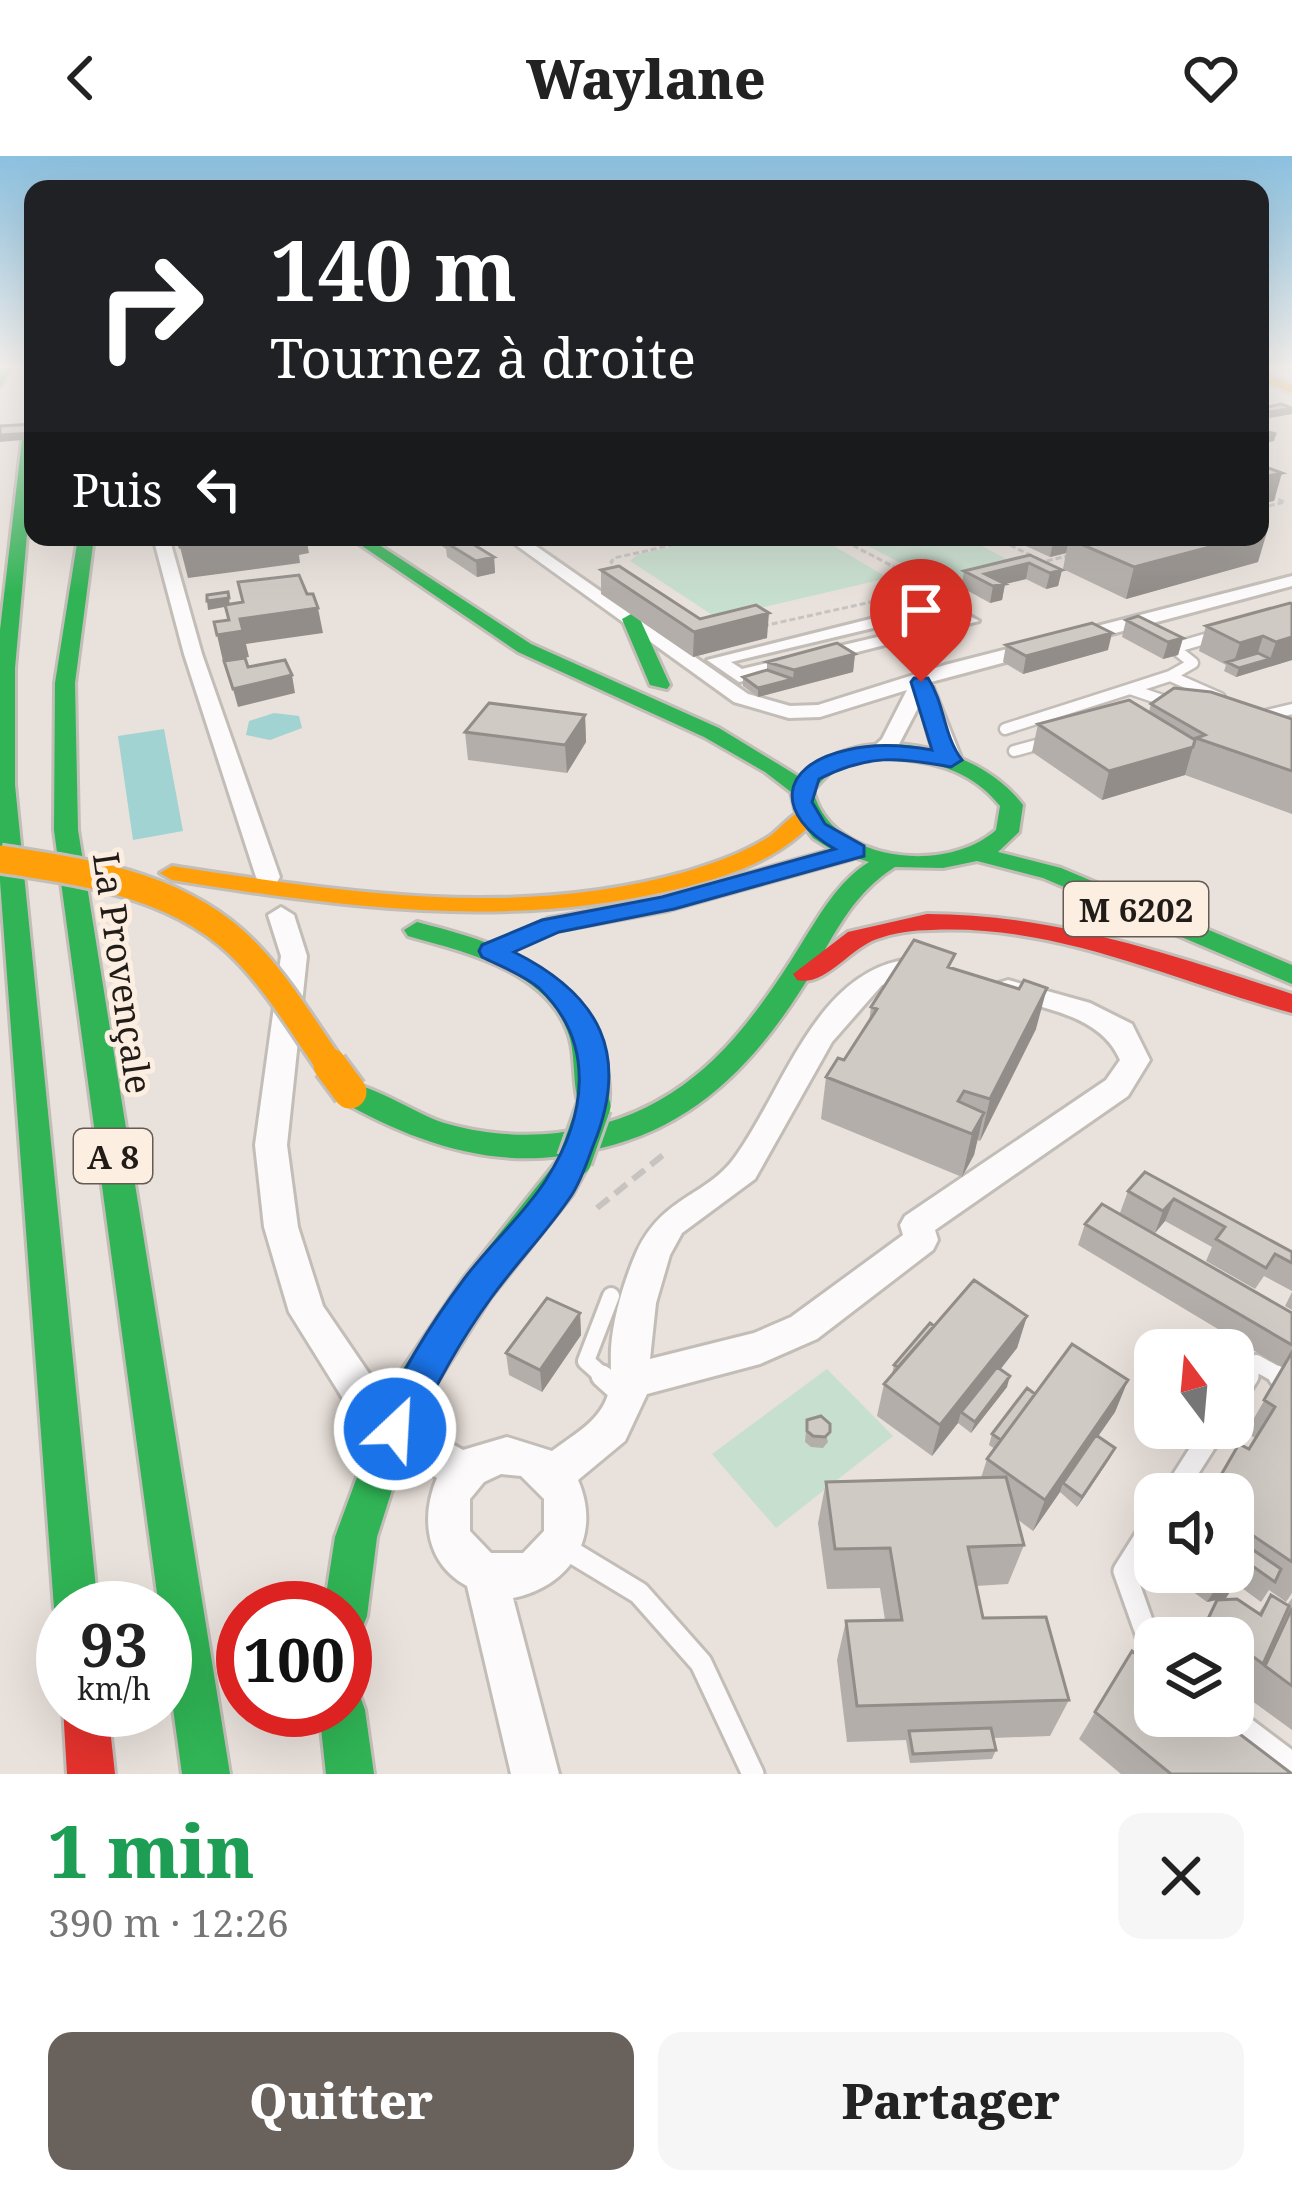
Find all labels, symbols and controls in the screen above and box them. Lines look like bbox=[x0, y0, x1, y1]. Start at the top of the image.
text: Waylane bbox=[526, 41, 766, 115]
icon: back bbox=[48, 45, 114, 111]
icon: heart bbox=[1178, 45, 1244, 111]
text: 140 m bbox=[270, 211, 517, 326]
icon: right bbox=[72, 228, 228, 384]
text: Tournez à droite bbox=[270, 320, 696, 394]
icon: left bbox=[186, 456, 252, 522]
text: Puis bbox=[72, 459, 162, 520]
pin bbox=[870, 559, 972, 682]
icon: arrive bbox=[888, 577, 954, 643]
street label: La Provençale bbox=[82, 849, 164, 1097]
road number: M 6202 bbox=[1064, 882, 1208, 936]
road number: A 8 bbox=[74, 1129, 152, 1183]
north arrow bbox=[1134, 1329, 1254, 1449]
map controls bbox=[1134, 1329, 1254, 1737]
position arrow bbox=[332, 1366, 458, 1492]
button: sound bbox=[1134, 1473, 1254, 1593]
speed limit sign: 100 bbox=[216, 1581, 372, 1737]
text: 93 bbox=[80, 1603, 148, 1685]
button: layers bbox=[1134, 1617, 1254, 1737]
text: km/h bbox=[77, 1668, 151, 1709]
text: 1 min bbox=[48, 1801, 255, 1899]
button: close bbox=[1118, 1813, 1244, 1939]
text: 390 m · 12:26 bbox=[48, 1895, 289, 1948]
button: Quitter bbox=[48, 2032, 634, 2170]
button: Partager bbox=[658, 2032, 1244, 2170]

